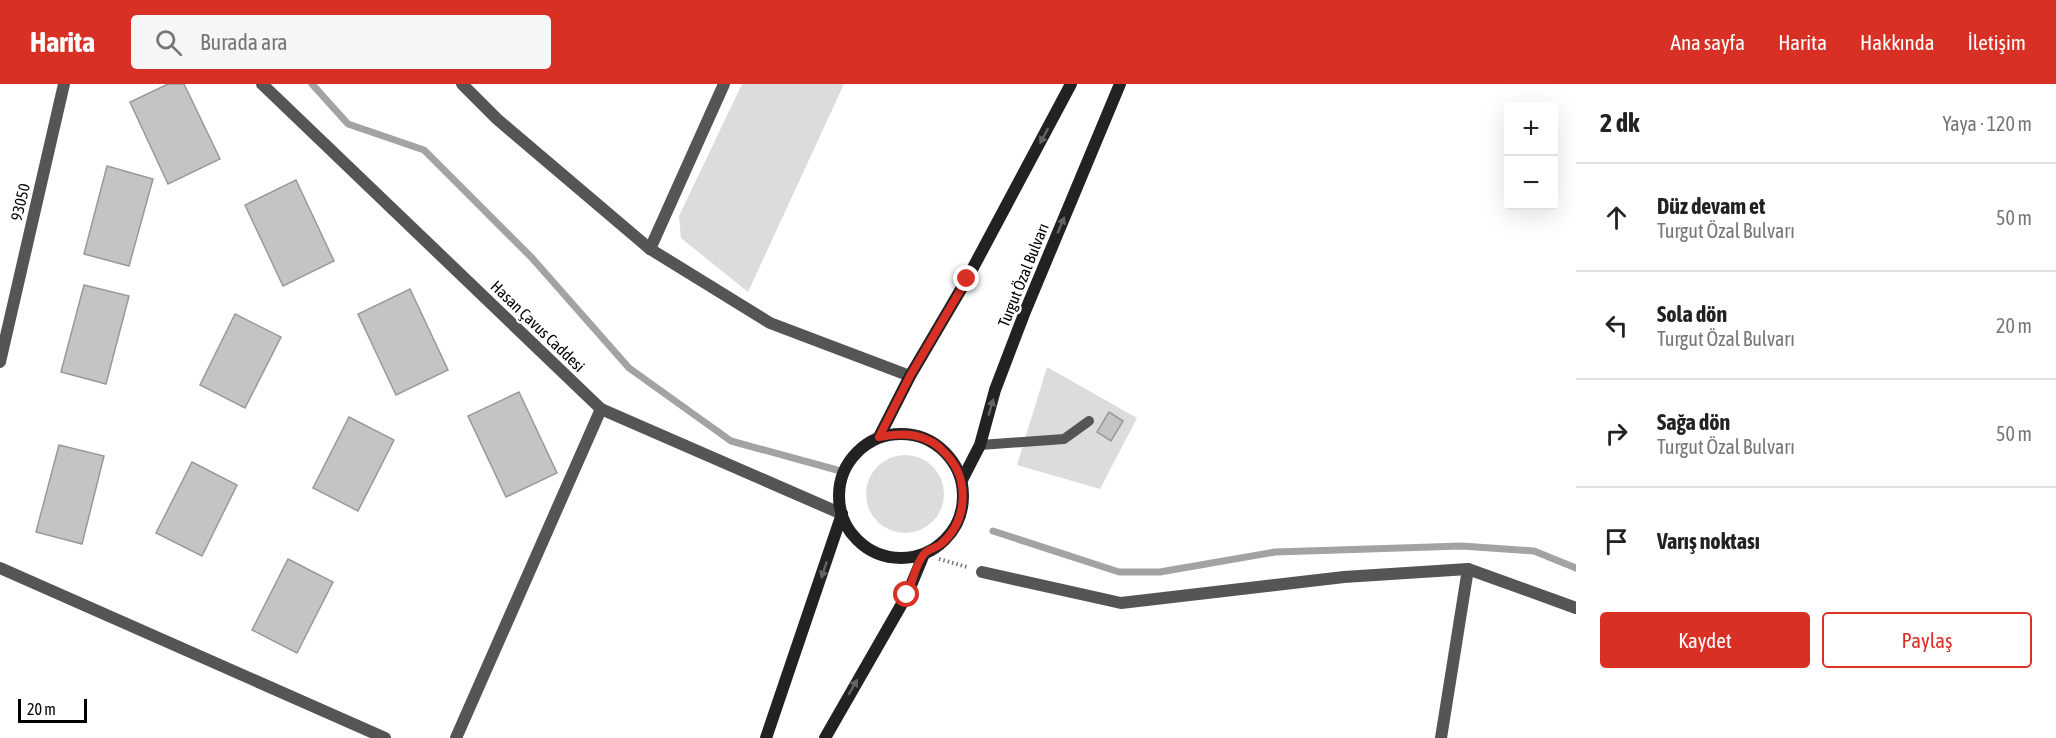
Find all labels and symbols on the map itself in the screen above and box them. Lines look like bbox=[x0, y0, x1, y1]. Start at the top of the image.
one-way arrow bbox=[1039, 127, 1049, 144]
street label: 93050 bbox=[7, 182, 33, 222]
one-way arrow bbox=[1057, 216, 1066, 234]
street label: Turgut Özal Bulvarı bbox=[994, 221, 1053, 330]
route end bbox=[953, 265, 979, 291]
street label: Hasan Çavus Caddesi bbox=[487, 277, 588, 376]
one-way arrow bbox=[987, 397, 996, 415]
one-way arrow bbox=[819, 561, 828, 579]
route start bbox=[893, 581, 919, 607]
one-way arrow bbox=[848, 678, 858, 695]
scale bar bbox=[18, 696, 87, 724]

